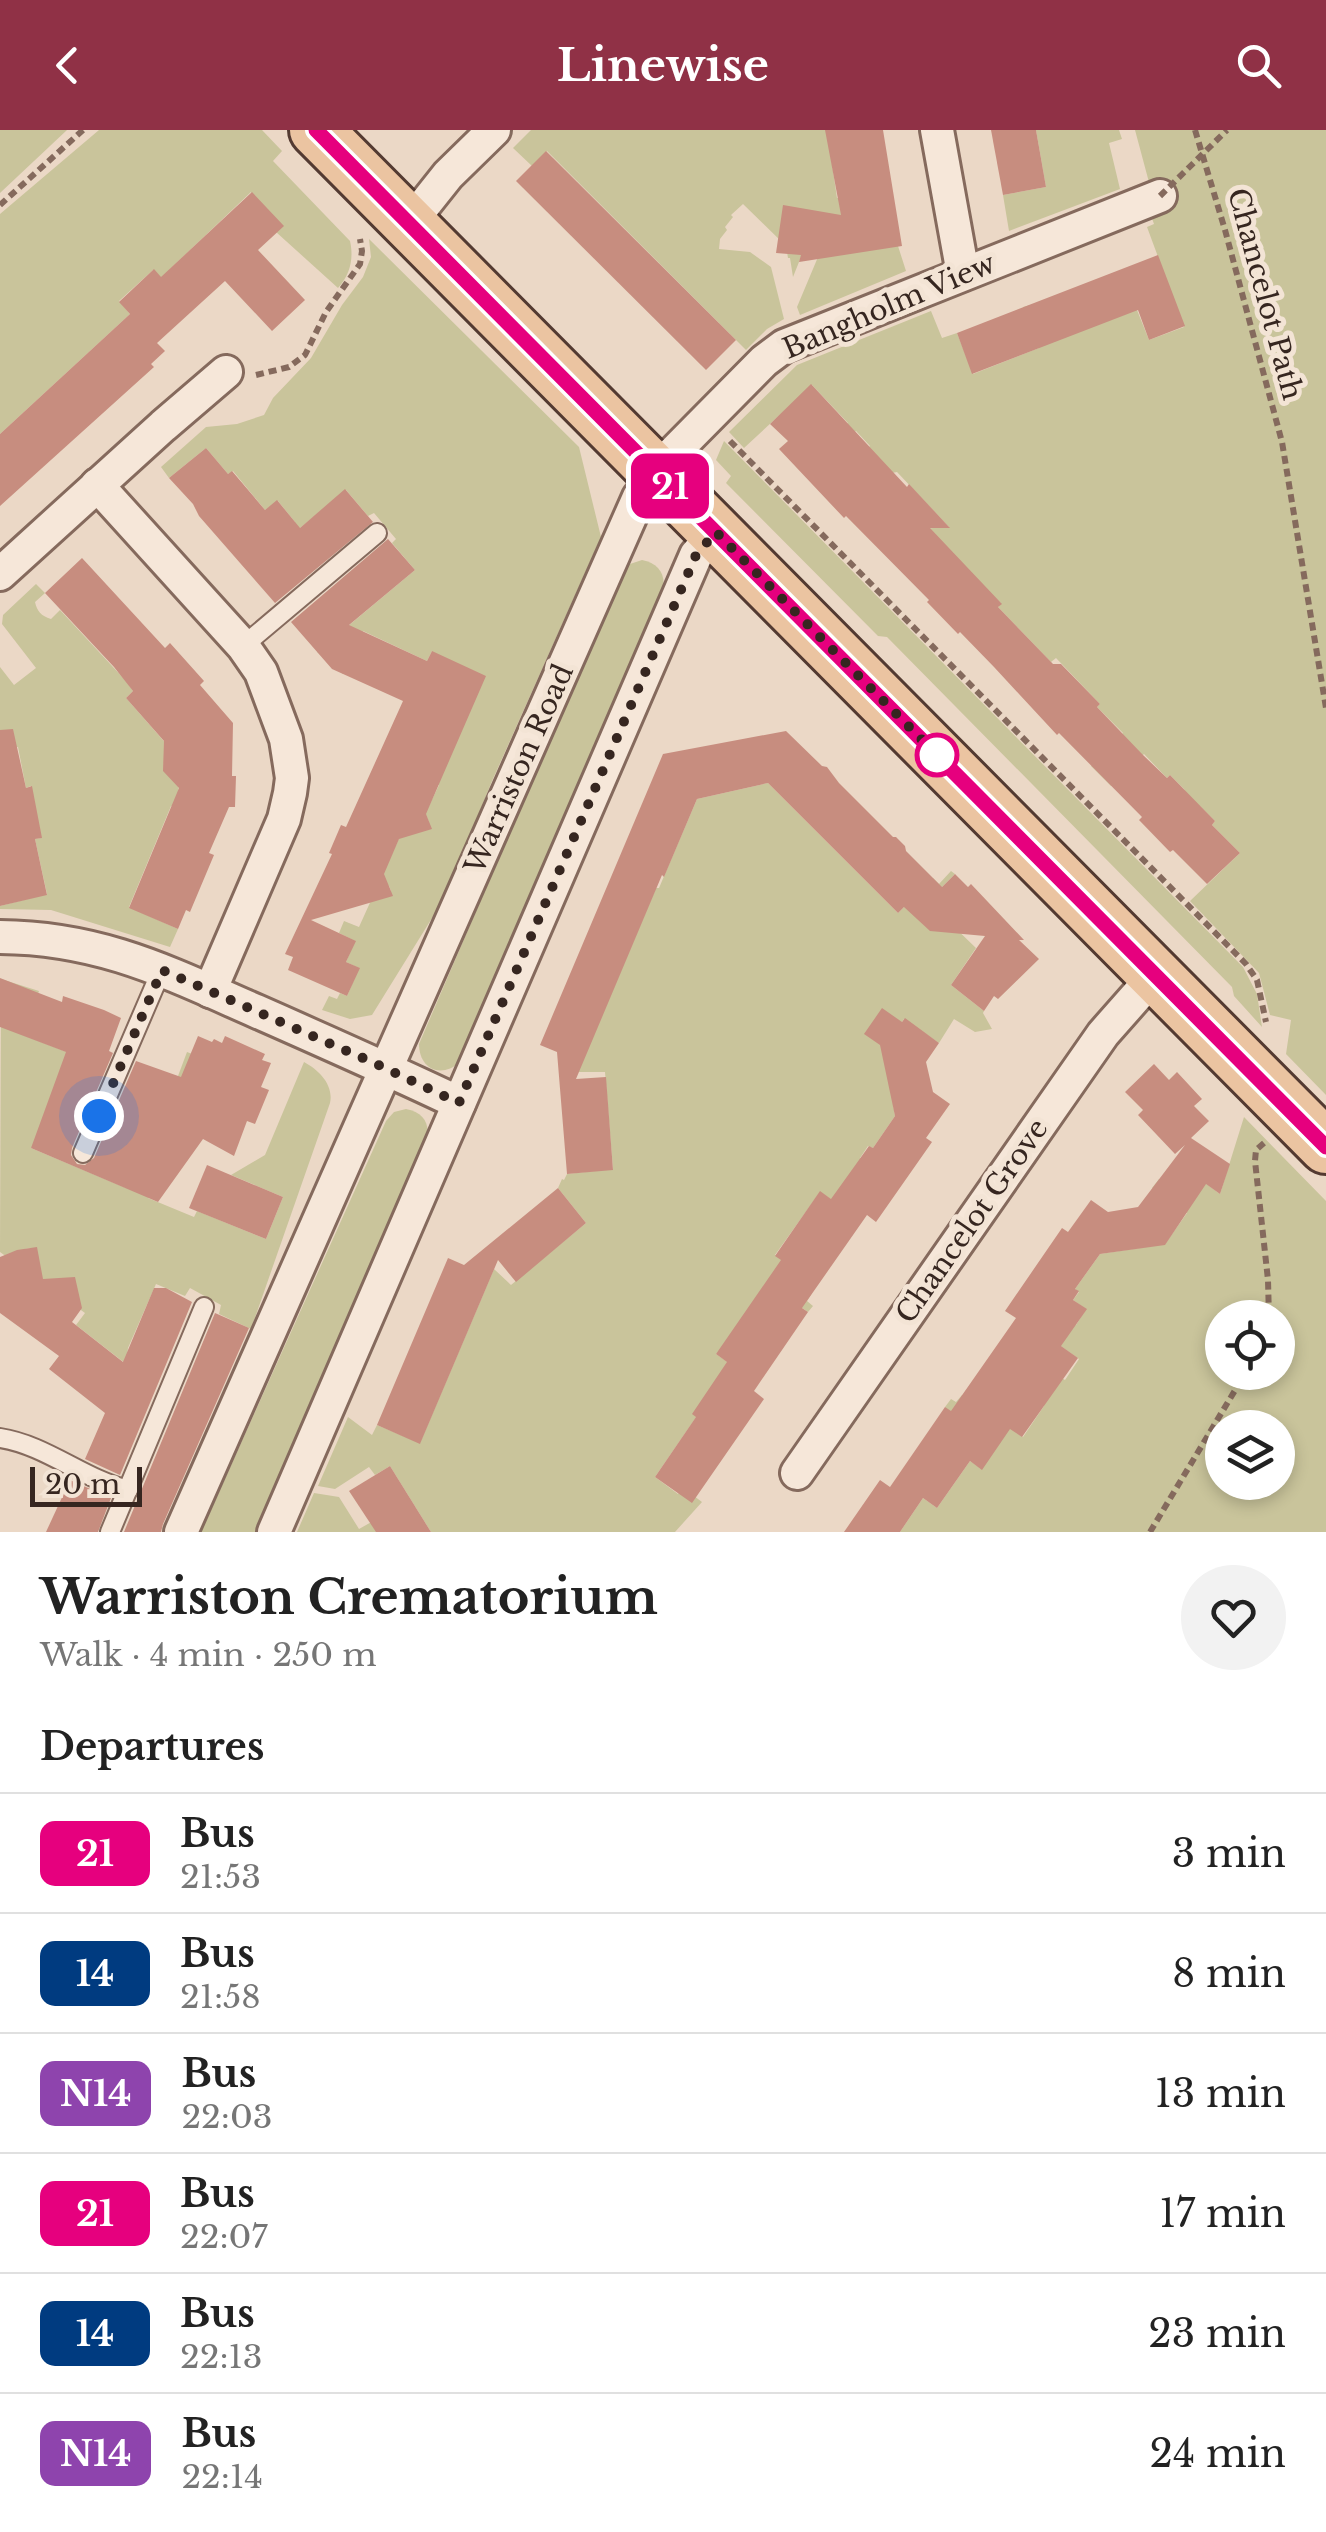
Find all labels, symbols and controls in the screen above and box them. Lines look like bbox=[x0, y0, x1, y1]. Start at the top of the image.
text: Linewise bbox=[557, 37, 769, 93]
icon: back bbox=[40, 38, 95, 93]
icon: search bbox=[1231, 38, 1286, 93]
street label: Chancelot Path bbox=[1220, 184, 1310, 404]
street label: Bangholm View bbox=[777, 245, 1001, 367]
line badge: 21 bbox=[625, 454, 715, 518]
text: 21 bbox=[651, 465, 689, 508]
street label: Warriston Road bbox=[457, 659, 581, 880]
unlabelled marker bbox=[916, 734, 958, 776]
your location bbox=[74, 1091, 124, 1141]
street label: Chancelot Grove bbox=[888, 1112, 1056, 1330]
map controls bbox=[1205, 1300, 1295, 1500]
button: locate bbox=[1205, 1300, 1295, 1390]
button: layers bbox=[1205, 1410, 1295, 1500]
scale bar bbox=[30, 1462, 142, 1506]
text: 20 m bbox=[45, 1467, 120, 1502]
button: heart bbox=[1181, 1565, 1286, 1670]
text: Warriston Crematorium bbox=[40, 1567, 658, 1627]
text: Walk · 4 min · 250 m bbox=[40, 1635, 377, 1675]
text: Departures bbox=[40, 1723, 264, 1770]
text: Bus bbox=[180, 1810, 255, 1857]
text: 3 min bbox=[1172, 1830, 1286, 1877]
text: 21 bbox=[76, 1832, 114, 1875]
text: 21:53 bbox=[180, 1857, 261, 1897]
text: Bus bbox=[180, 1930, 255, 1977]
text: 8 min bbox=[1172, 1950, 1286, 1997]
text: 14 bbox=[76, 1952, 114, 1995]
text: 21:58 bbox=[180, 1977, 261, 2017]
text: Bus bbox=[181, 2050, 256, 2097]
text: 13 min bbox=[1155, 2070, 1286, 2117]
text: N14 bbox=[60, 2072, 131, 2115]
text: 22:03 bbox=[181, 2097, 273, 2137]
text: Bus bbox=[180, 2170, 255, 2217]
text: 17 min bbox=[1159, 2190, 1286, 2237]
text: 21 bbox=[76, 2192, 114, 2235]
text: 22:07 bbox=[180, 2217, 267, 2257]
text: Bus bbox=[180, 2290, 255, 2337]
text: 23 min bbox=[1148, 2310, 1286, 2357]
text: 14 bbox=[76, 2312, 114, 2355]
text: 22:13 bbox=[180, 2337, 263, 2377]
text: Bus bbox=[181, 2410, 256, 2457]
text: 24 min bbox=[1150, 2430, 1286, 2477]
text: N14 bbox=[60, 2432, 131, 2475]
text: 22:14 bbox=[181, 2457, 263, 2497]

